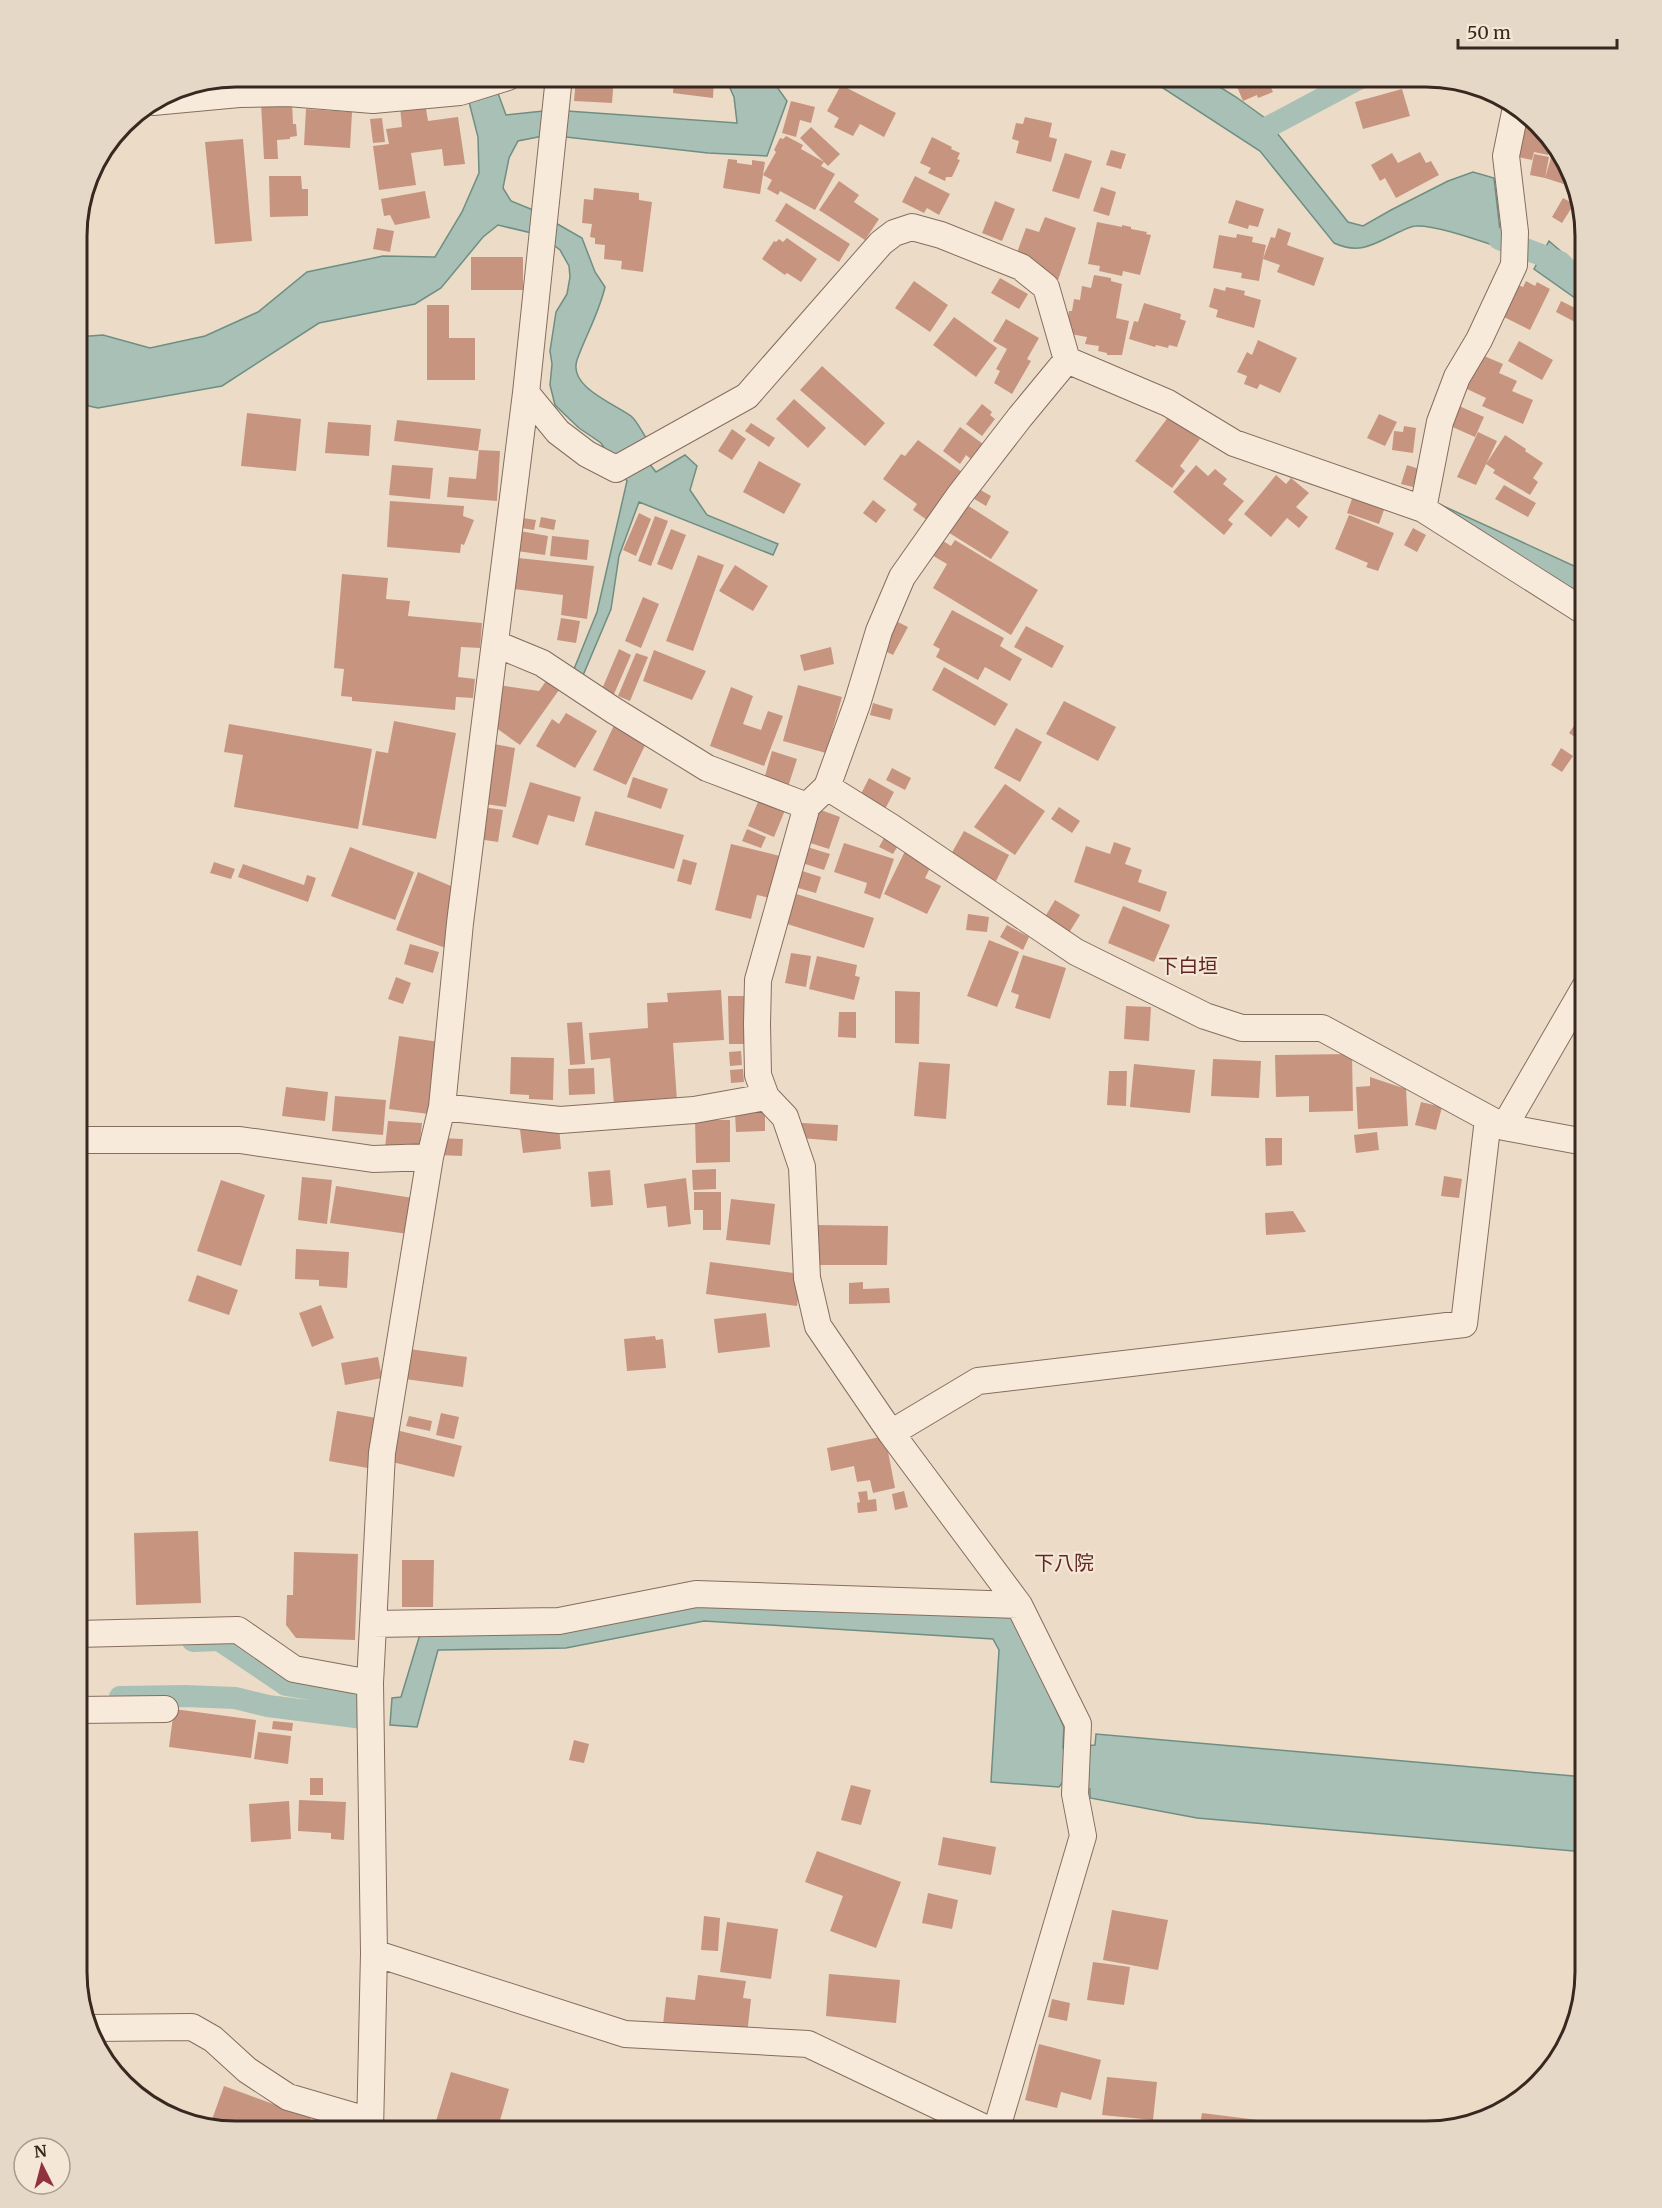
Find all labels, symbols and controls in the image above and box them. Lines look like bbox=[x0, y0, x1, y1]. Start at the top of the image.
scale bar bbox=[1458, 12, 1617, 50]
text: 50 m bbox=[1467, 21, 1511, 44]
district label: 下白垣 bbox=[1158, 953, 1218, 978]
district label: 下八院 bbox=[1034, 1550, 1094, 1575]
north arrow bbox=[12, 2136, 72, 2196]
text: N bbox=[33, 2140, 48, 2162]

